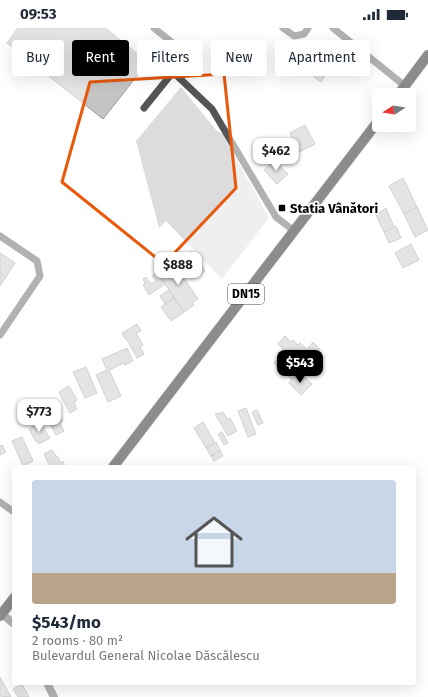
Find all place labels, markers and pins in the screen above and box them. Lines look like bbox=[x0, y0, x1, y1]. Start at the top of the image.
pin: $462 bbox=[252, 138, 300, 172]
place label: Statia Vânători bbox=[290, 201, 379, 216]
marker: Statia Vânători bbox=[277, 203, 287, 213]
pin: $888 bbox=[154, 252, 202, 286]
pin: $543 bbox=[276, 350, 324, 384]
pin: $773 bbox=[15, 399, 63, 433]

